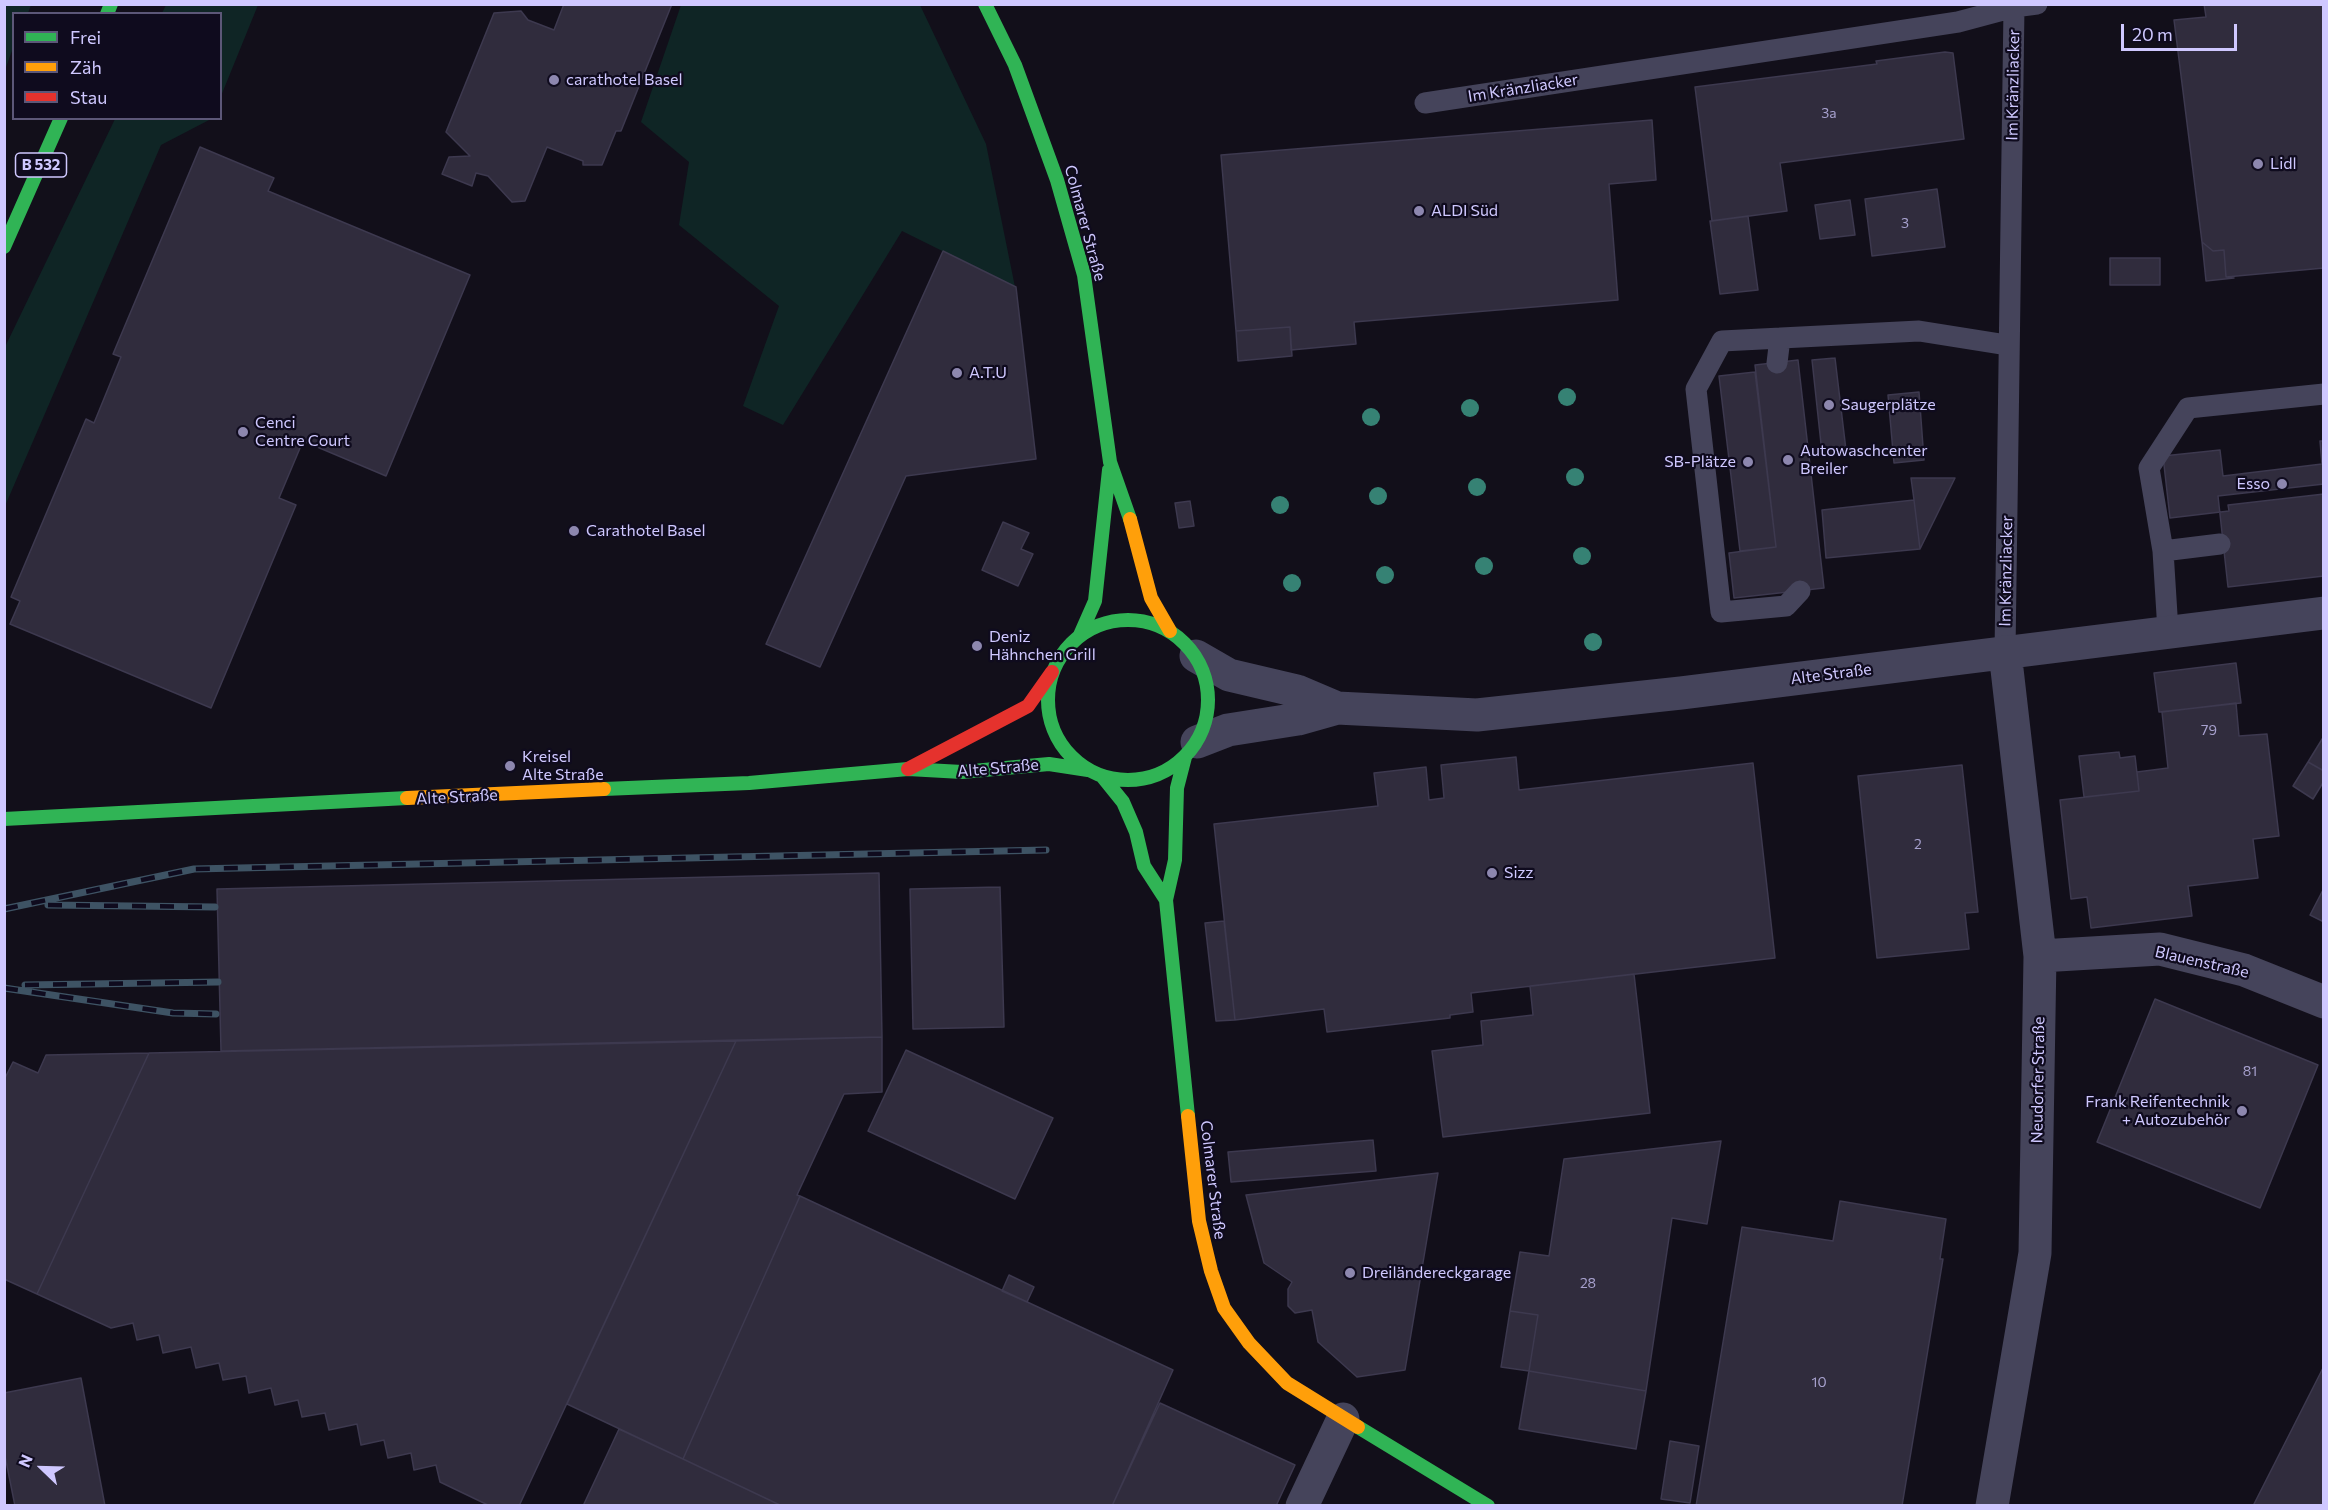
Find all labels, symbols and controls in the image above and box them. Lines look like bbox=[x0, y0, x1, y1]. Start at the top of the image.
legend bbox=[12, 12, 222, 120]
scale bar bbox=[2124, 12, 2240, 50]
text: 20 m bbox=[2132, 23, 2173, 45]
text: Frei bbox=[70, 26, 101, 48]
street label: Im Kränzliacker bbox=[2002, 29, 2024, 141]
text: Zäh bbox=[70, 56, 102, 78]
place label: carathotel Basel bbox=[566, 70, 683, 90]
street label: Im Kränzliacker bbox=[1466, 70, 1580, 106]
marker: carathotel Basel bbox=[547, 73, 561, 87]
text: Stau bbox=[70, 86, 107, 108]
house number: 3a bbox=[1821, 105, 1837, 121]
road number: B 532 bbox=[15, 153, 66, 177]
place label: Lidl bbox=[2270, 154, 2297, 174]
marker: Lidl bbox=[2251, 157, 2265, 171]
street label: Colmarer Straße bbox=[1060, 163, 1110, 283]
place label: ALDI Süd bbox=[1431, 201, 1498, 221]
marker: ALDI Süd bbox=[1412, 204, 1426, 218]
house number: 3 bbox=[1901, 215, 1909, 231]
place label: A.T.U bbox=[969, 363, 1007, 383]
marker: A.T.U bbox=[950, 366, 964, 380]
place label: Saugerplätze bbox=[1841, 395, 1936, 415]
marker: Saugerplätze bbox=[1822, 398, 1836, 412]
place label: Cenci Centre Court bbox=[255, 413, 350, 451]
marker: Cenci Centre Court bbox=[236, 425, 250, 439]
place label: Autowaschcenter Breiler bbox=[1800, 441, 1928, 479]
place label: SB-Plätze bbox=[1664, 452, 1736, 472]
marker: Autowaschcenter Breiler bbox=[1781, 453, 1795, 467]
marker: SB-Plätze bbox=[1741, 455, 1755, 469]
place label: Esso bbox=[2236, 474, 2270, 494]
marker: Esso bbox=[2275, 477, 2289, 491]
street label: Im Kränzliacker bbox=[1995, 515, 2017, 627]
place label: Carathotel Basel bbox=[586, 521, 706, 541]
marker: Carathotel Basel bbox=[567, 524, 581, 538]
place label: Deniz Hähnchen Grill bbox=[989, 627, 1096, 665]
marker: Deniz Hähnchen Grill bbox=[970, 639, 984, 653]
street label: Alte Straße bbox=[1789, 660, 1873, 688]
house number: 79 bbox=[2201, 722, 2217, 738]
place label: Kreisel Alte Straße bbox=[522, 747, 604, 785]
street label: Alte Straße bbox=[957, 755, 1039, 781]
marker: Kreisel Alte Straße bbox=[503, 759, 517, 773]
street label: Alte Straße bbox=[416, 785, 498, 809]
house number: 2 bbox=[1914, 836, 1922, 852]
place label: Sizz bbox=[1504, 863, 1533, 883]
marker: Sizz bbox=[1485, 866, 1499, 880]
street label: Blauenstraße bbox=[2153, 942, 2251, 982]
street label: Neudorfer Straße bbox=[2027, 1016, 2049, 1144]
house number: 81 bbox=[2243, 1063, 2257, 1079]
place label: Frank Reifentechnik + Autozubehör bbox=[2085, 1092, 2230, 1130]
marker: Frank Reifentechnik + Autozubehör bbox=[2235, 1104, 2249, 1118]
street label: Colmarer Straße bbox=[1196, 1120, 1230, 1240]
place label: Dreiländereckgarage bbox=[1362, 1263, 1511, 1283]
marker: Dreiländereckgarage bbox=[1343, 1266, 1357, 1280]
house number: 28 bbox=[1580, 1275, 1596, 1291]
house number: 10 bbox=[1811, 1374, 1827, 1390]
north arrow bbox=[12, 1438, 72, 1498]
text: N bbox=[14, 1452, 36, 1470]

